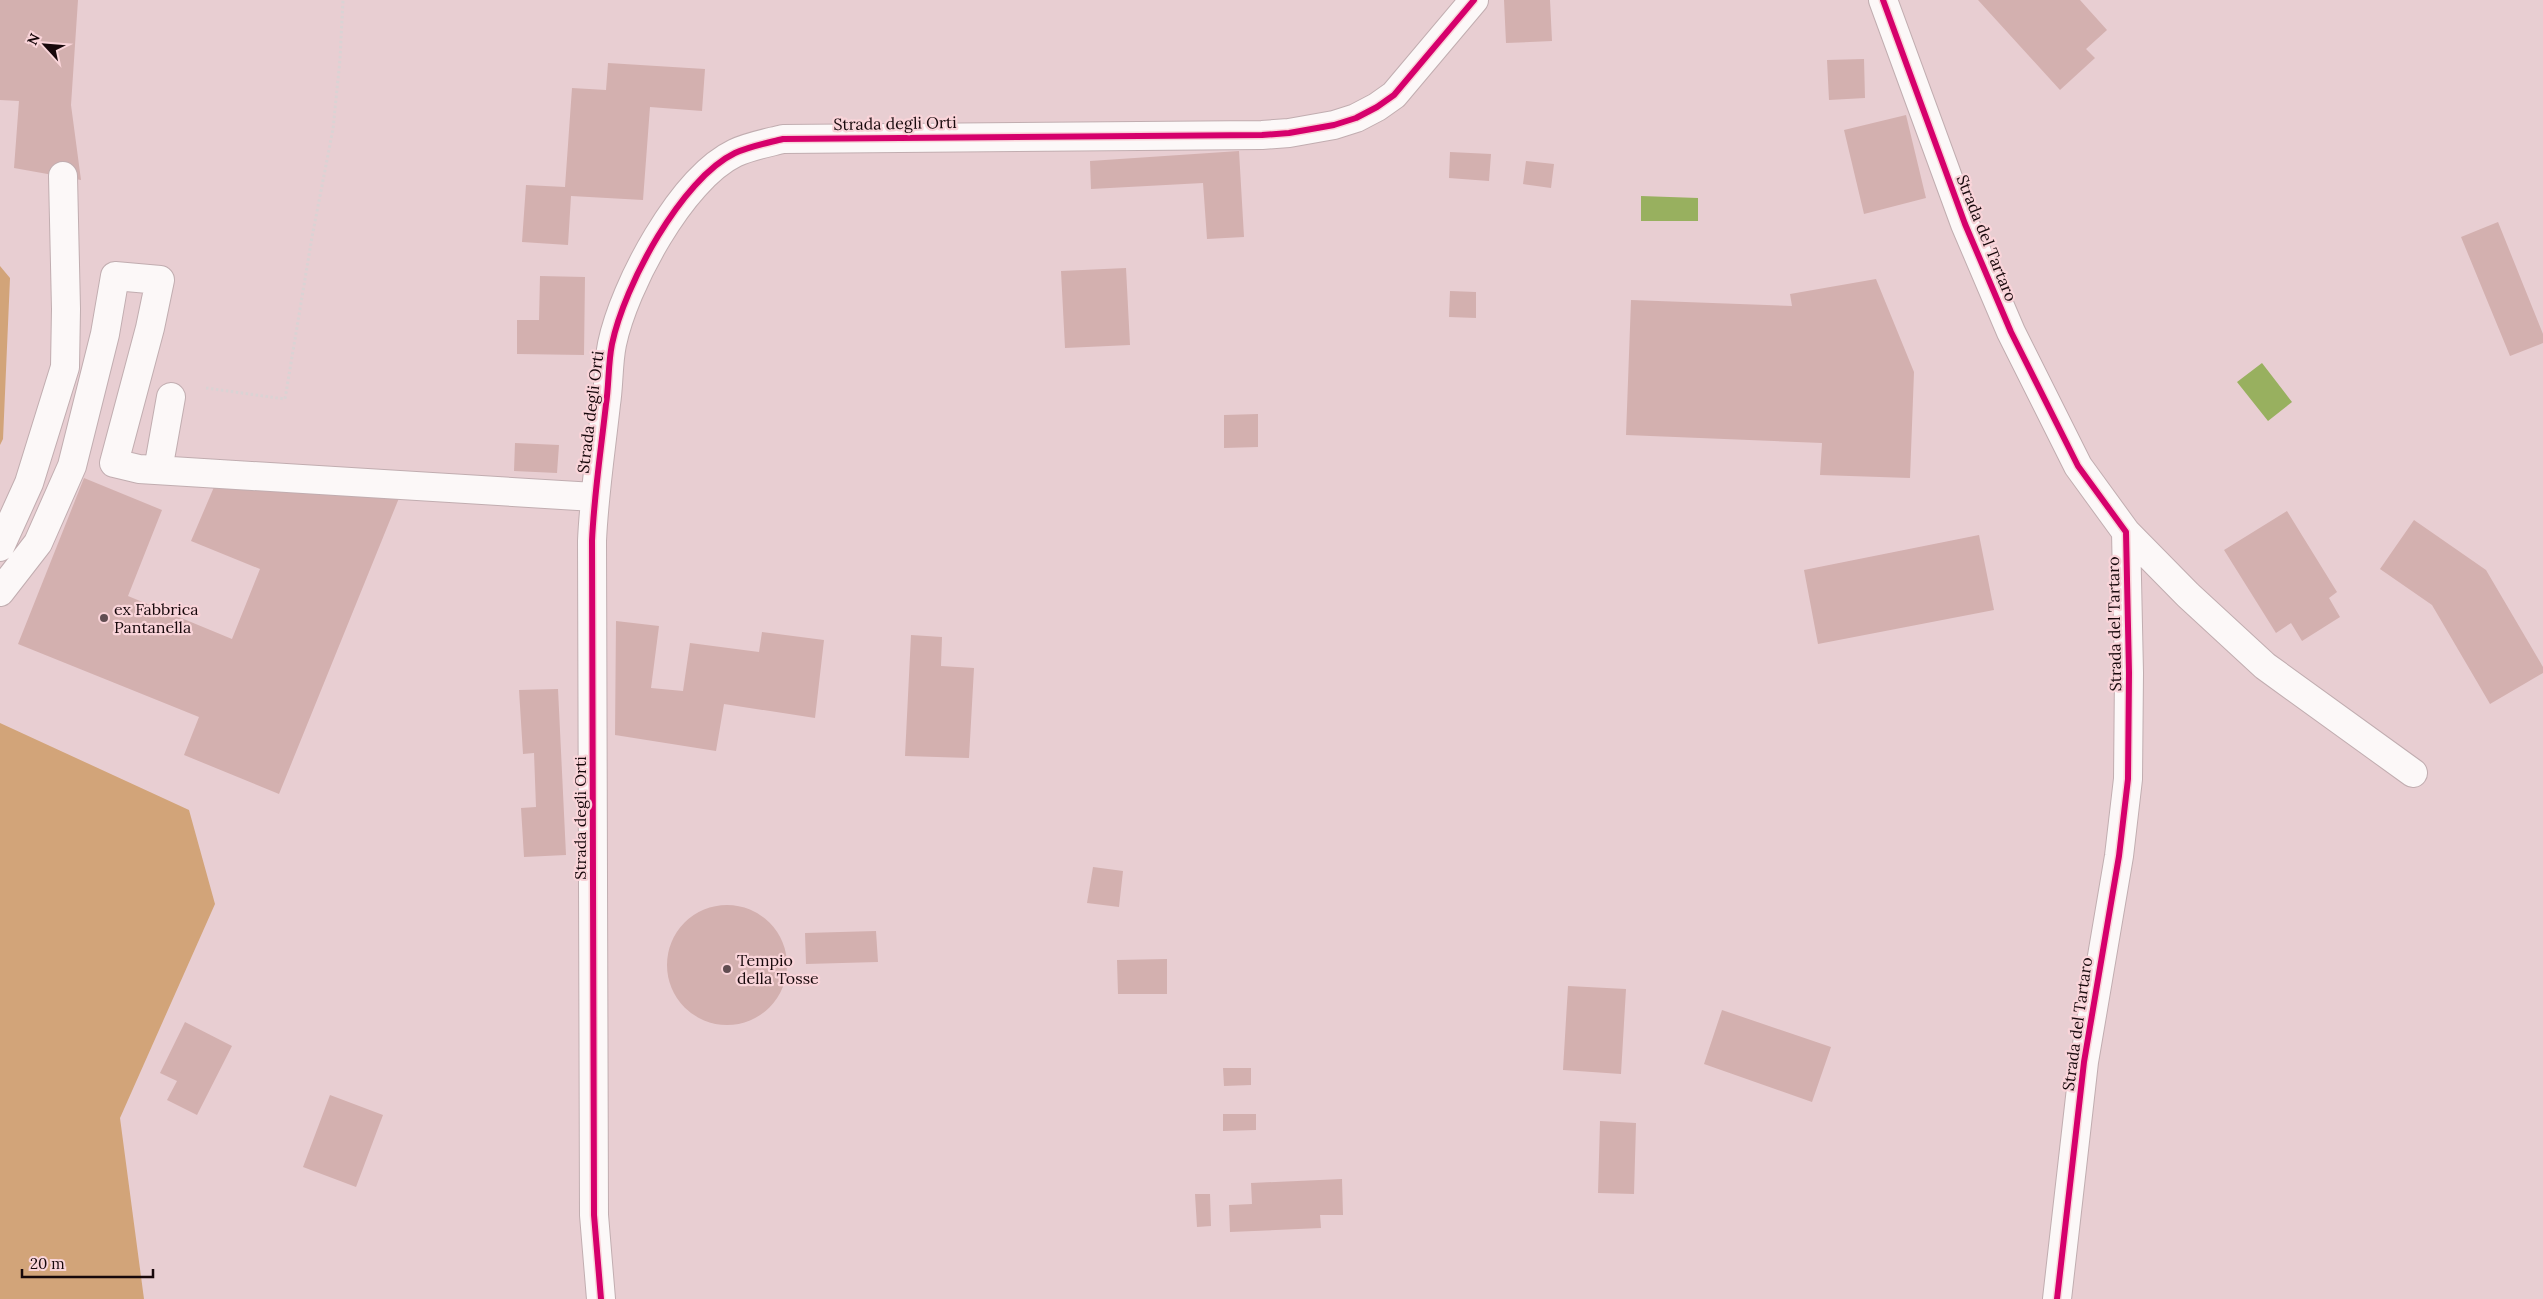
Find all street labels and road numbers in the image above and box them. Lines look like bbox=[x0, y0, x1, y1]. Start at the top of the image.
street label: Strada degli Orti bbox=[833, 112, 957, 134]
street label: Strada del Tartaro bbox=[1952, 172, 2022, 304]
street label: Strada degli Orti bbox=[573, 350, 607, 474]
street label: Strada del Tartaro bbox=[2103, 556, 2125, 692]
street label: Strada degli Orti bbox=[570, 756, 590, 880]
street label: Strada del Tartaro bbox=[2058, 956, 2096, 1092]

